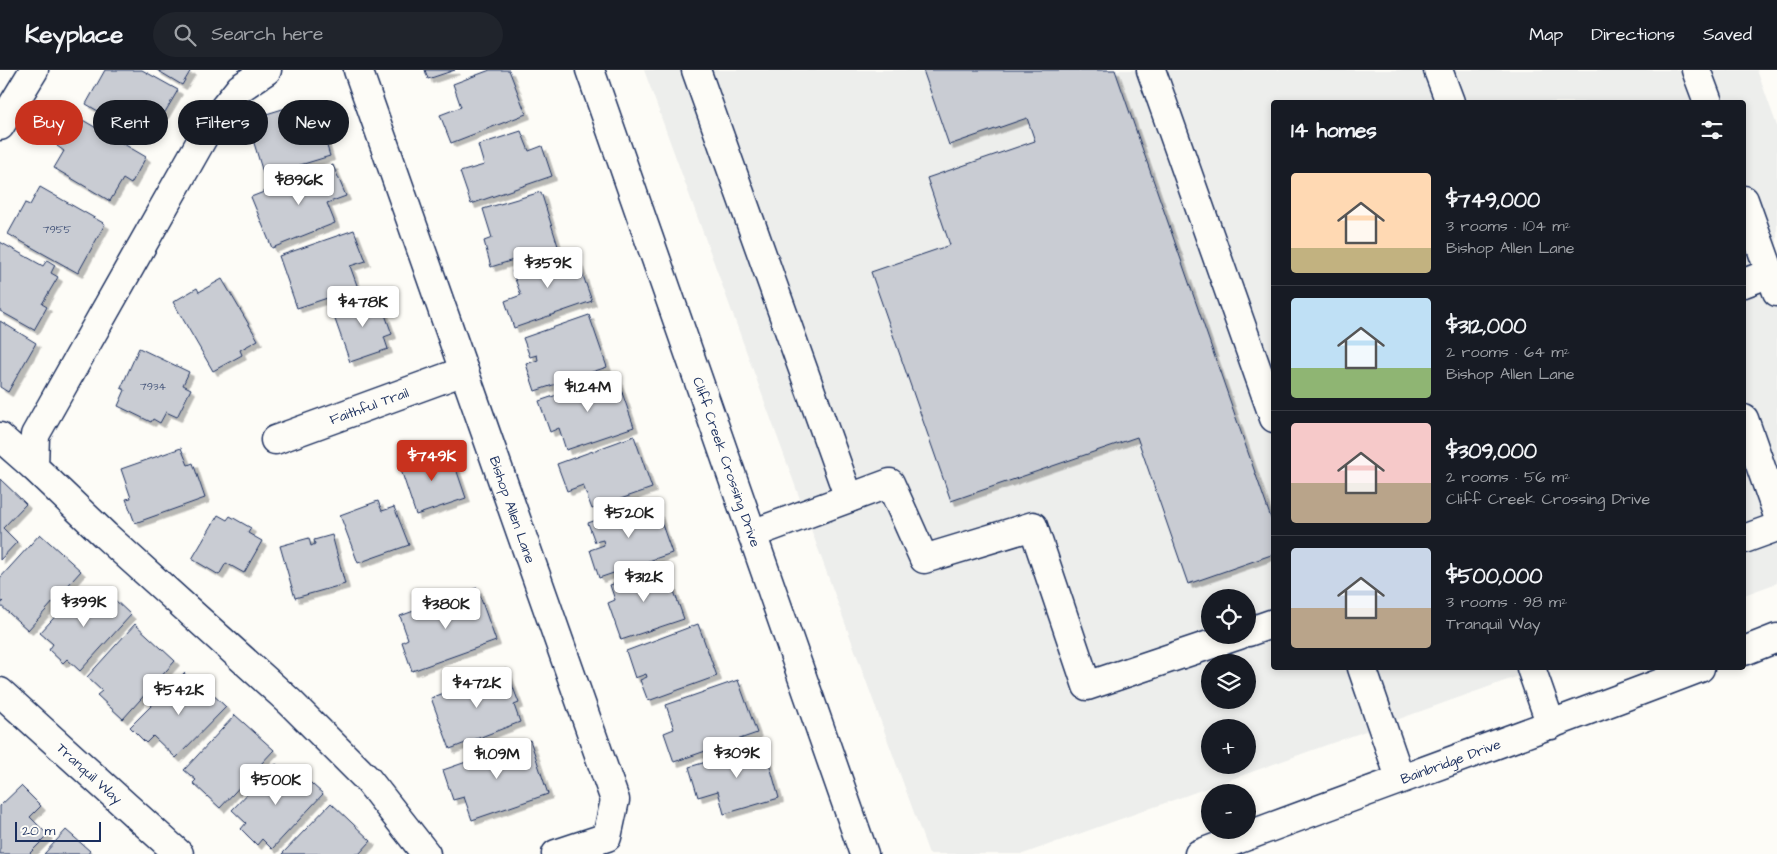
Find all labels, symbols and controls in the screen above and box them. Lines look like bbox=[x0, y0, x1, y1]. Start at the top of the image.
search box bbox=[153, 12, 503, 57]
text: Keyplace bbox=[25, 18, 123, 52]
icon: search bbox=[171, 21, 199, 49]
text: Search here bbox=[211, 21, 323, 48]
text: Map bbox=[1529, 22, 1563, 47]
text: Directions bbox=[1591, 22, 1675, 47]
text: Saved bbox=[1703, 22, 1752, 47]
chip: Buy bbox=[15, 100, 83, 145]
chip: Rent bbox=[93, 100, 168, 145]
chip: Filters bbox=[178, 100, 268, 145]
chip: New bbox=[278, 100, 349, 145]
text: 14 homes bbox=[1291, 116, 1377, 145]
icon: filters bbox=[1698, 116, 1726, 144]
pin: $896K bbox=[264, 164, 334, 206]
text: $896K bbox=[275, 169, 323, 191]
text: $749,000 bbox=[1446, 186, 1540, 215]
icon: home bbox=[1331, 193, 1391, 253]
text: 3 rooms · 104 m² bbox=[1446, 215, 1571, 237]
house number: 7955 bbox=[43, 222, 72, 237]
text: Bishop Allen Lane bbox=[1446, 237, 1574, 259]
pin: $359K bbox=[513, 246, 583, 289]
text: $359K bbox=[524, 252, 572, 274]
pin: $478K bbox=[328, 286, 398, 328]
text: $478K bbox=[338, 291, 388, 313]
text: $312,000 bbox=[1446, 312, 1527, 341]
icon: home bbox=[1331, 318, 1391, 378]
text: 2 rooms · 64 m² bbox=[1446, 341, 1570, 363]
text: Bishop Allen Lane bbox=[1446, 363, 1574, 385]
pin: $1.24M bbox=[547, 370, 629, 413]
street label: Cliff Creek Crossing Drive bbox=[687, 374, 765, 550]
text: $1.24M bbox=[565, 376, 611, 398]
house number: 7934 bbox=[140, 379, 167, 394]
street label: Faithful Trail bbox=[327, 383, 412, 430]
text: $309,000 bbox=[1446, 437, 1537, 466]
pin: $749K bbox=[397, 440, 467, 482]
icon: home bbox=[1331, 443, 1391, 503]
text: $749K bbox=[408, 445, 456, 467]
street label: Bishop Allen Lane bbox=[484, 454, 540, 567]
text: 2 rooms · 56 m² bbox=[1446, 466, 1570, 488]
text: Cliff Creek Crossing Drive bbox=[1446, 488, 1650, 510]
pin: $520K bbox=[594, 496, 664, 539]
text: $520K bbox=[604, 502, 654, 524]
pin: $312K bbox=[609, 560, 679, 603]
text: $500,000 bbox=[1446, 562, 1543, 591]
text: $312K bbox=[625, 566, 663, 588]
icon: home bbox=[1331, 568, 1391, 628]
pin: $399K bbox=[49, 586, 119, 628]
pin: $380K bbox=[411, 588, 481, 630]
map controls bbox=[1201, 589, 1256, 839]
button: locate bbox=[1201, 589, 1256, 644]
text: $399K bbox=[62, 591, 106, 613]
text: 3 rooms · 98 m² bbox=[1446, 591, 1567, 613]
text: $380K bbox=[422, 593, 470, 615]
text: Tranquil Way bbox=[1446, 613, 1541, 635]
button: layers bbox=[1201, 654, 1256, 709]
pin: $472K bbox=[442, 666, 512, 709]
text: $472K bbox=[453, 672, 501, 694]
pin: $542K bbox=[144, 674, 214, 716]
text: $542K bbox=[154, 679, 204, 701]
button: + bbox=[1201, 719, 1256, 774]
street label: Bainbridge Drive bbox=[1398, 734, 1504, 790]
pin: $309K bbox=[702, 736, 772, 779]
pin: $1.09M bbox=[456, 738, 538, 780]
street label: Tranquil Way bbox=[52, 739, 127, 809]
text: $309K bbox=[714, 742, 760, 764]
text: $1.09M bbox=[474, 743, 520, 765]
pin: $500K bbox=[241, 764, 311, 806]
text: $500K bbox=[251, 769, 301, 791]
button: − bbox=[1201, 784, 1256, 839]
scale bar bbox=[15, 819, 101, 842]
text: 20 m bbox=[22, 821, 55, 841]

